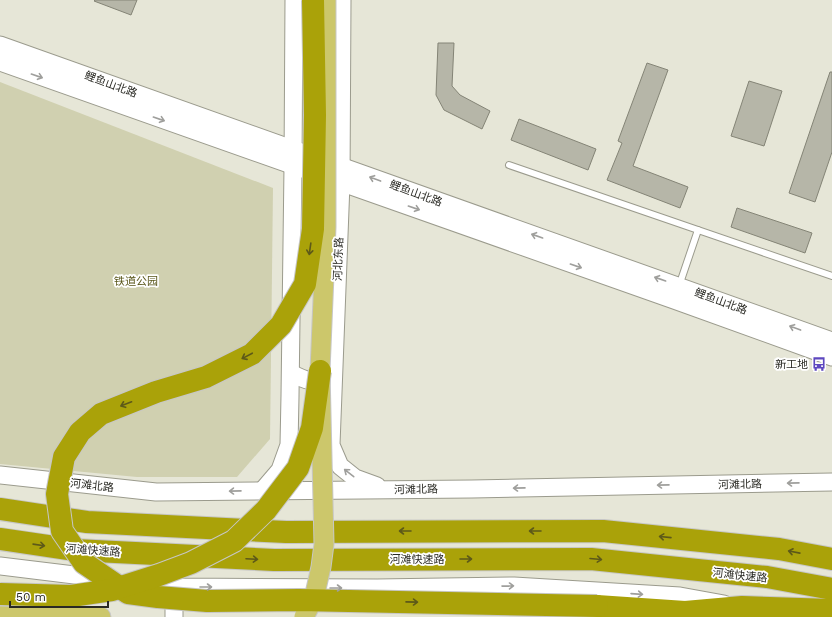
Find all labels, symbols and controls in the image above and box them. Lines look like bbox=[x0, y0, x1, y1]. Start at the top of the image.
street label: 鲤鱼山北路 bbox=[83, 69, 139, 100]
one-way arrow bbox=[30, 72, 42, 80]
one-way arrow bbox=[153, 116, 166, 123]
one-way arrow bbox=[369, 174, 381, 182]
street label: 鲤鱼山北路 bbox=[388, 178, 444, 209]
one-way arrow bbox=[408, 205, 420, 213]
one-way arrow bbox=[531, 232, 543, 240]
street label: 河北东路 bbox=[331, 237, 346, 281]
one-way arrow bbox=[306, 242, 314, 255]
one-way arrow bbox=[570, 262, 582, 270]
park label: 铁道公园 bbox=[114, 275, 158, 288]
one-way arrow bbox=[654, 275, 666, 283]
street label: 鲤鱼山北路 bbox=[693, 286, 749, 317]
one-way arrow bbox=[790, 323, 802, 331]
one-way arrow bbox=[241, 353, 253, 361]
bus stop icon: 新工地 bbox=[811, 356, 827, 372]
place label: 新工地 bbox=[775, 358, 808, 371]
one-way arrow bbox=[121, 401, 133, 409]
one-way arrow bbox=[344, 469, 355, 478]
street label: 河滩北路 bbox=[69, 477, 115, 494]
street label: 河滩北路 bbox=[718, 478, 762, 491]
one-way arrow bbox=[787, 479, 800, 487]
one-way arrow bbox=[657, 481, 670, 489]
street label: 河滩北路 bbox=[394, 483, 438, 496]
one-way arrow bbox=[513, 484, 526, 492]
one-way arrow bbox=[229, 487, 242, 495]
one-way arrow bbox=[399, 527, 412, 535]
one-way arrow bbox=[529, 527, 542, 535]
one-way arrow bbox=[659, 533, 672, 541]
one-way arrow bbox=[32, 541, 45, 549]
street label: 河滩快速路 bbox=[65, 542, 121, 559]
one-way arrow bbox=[788, 547, 801, 555]
street label: 河滩快速路 bbox=[390, 553, 445, 566]
one-way arrow bbox=[245, 555, 258, 563]
one-way arrow bbox=[459, 555, 472, 563]
one-way arrow bbox=[589, 556, 602, 563]
street label: 河滩快速路 bbox=[712, 566, 768, 585]
one-way arrow bbox=[501, 582, 514, 590]
scale bar bbox=[10, 583, 108, 609]
one-way arrow bbox=[199, 583, 212, 591]
one-way arrow bbox=[329, 584, 342, 592]
text: 50 m bbox=[16, 590, 46, 604]
one-way arrow bbox=[630, 590, 643, 597]
one-way arrow bbox=[405, 598, 418, 606]

